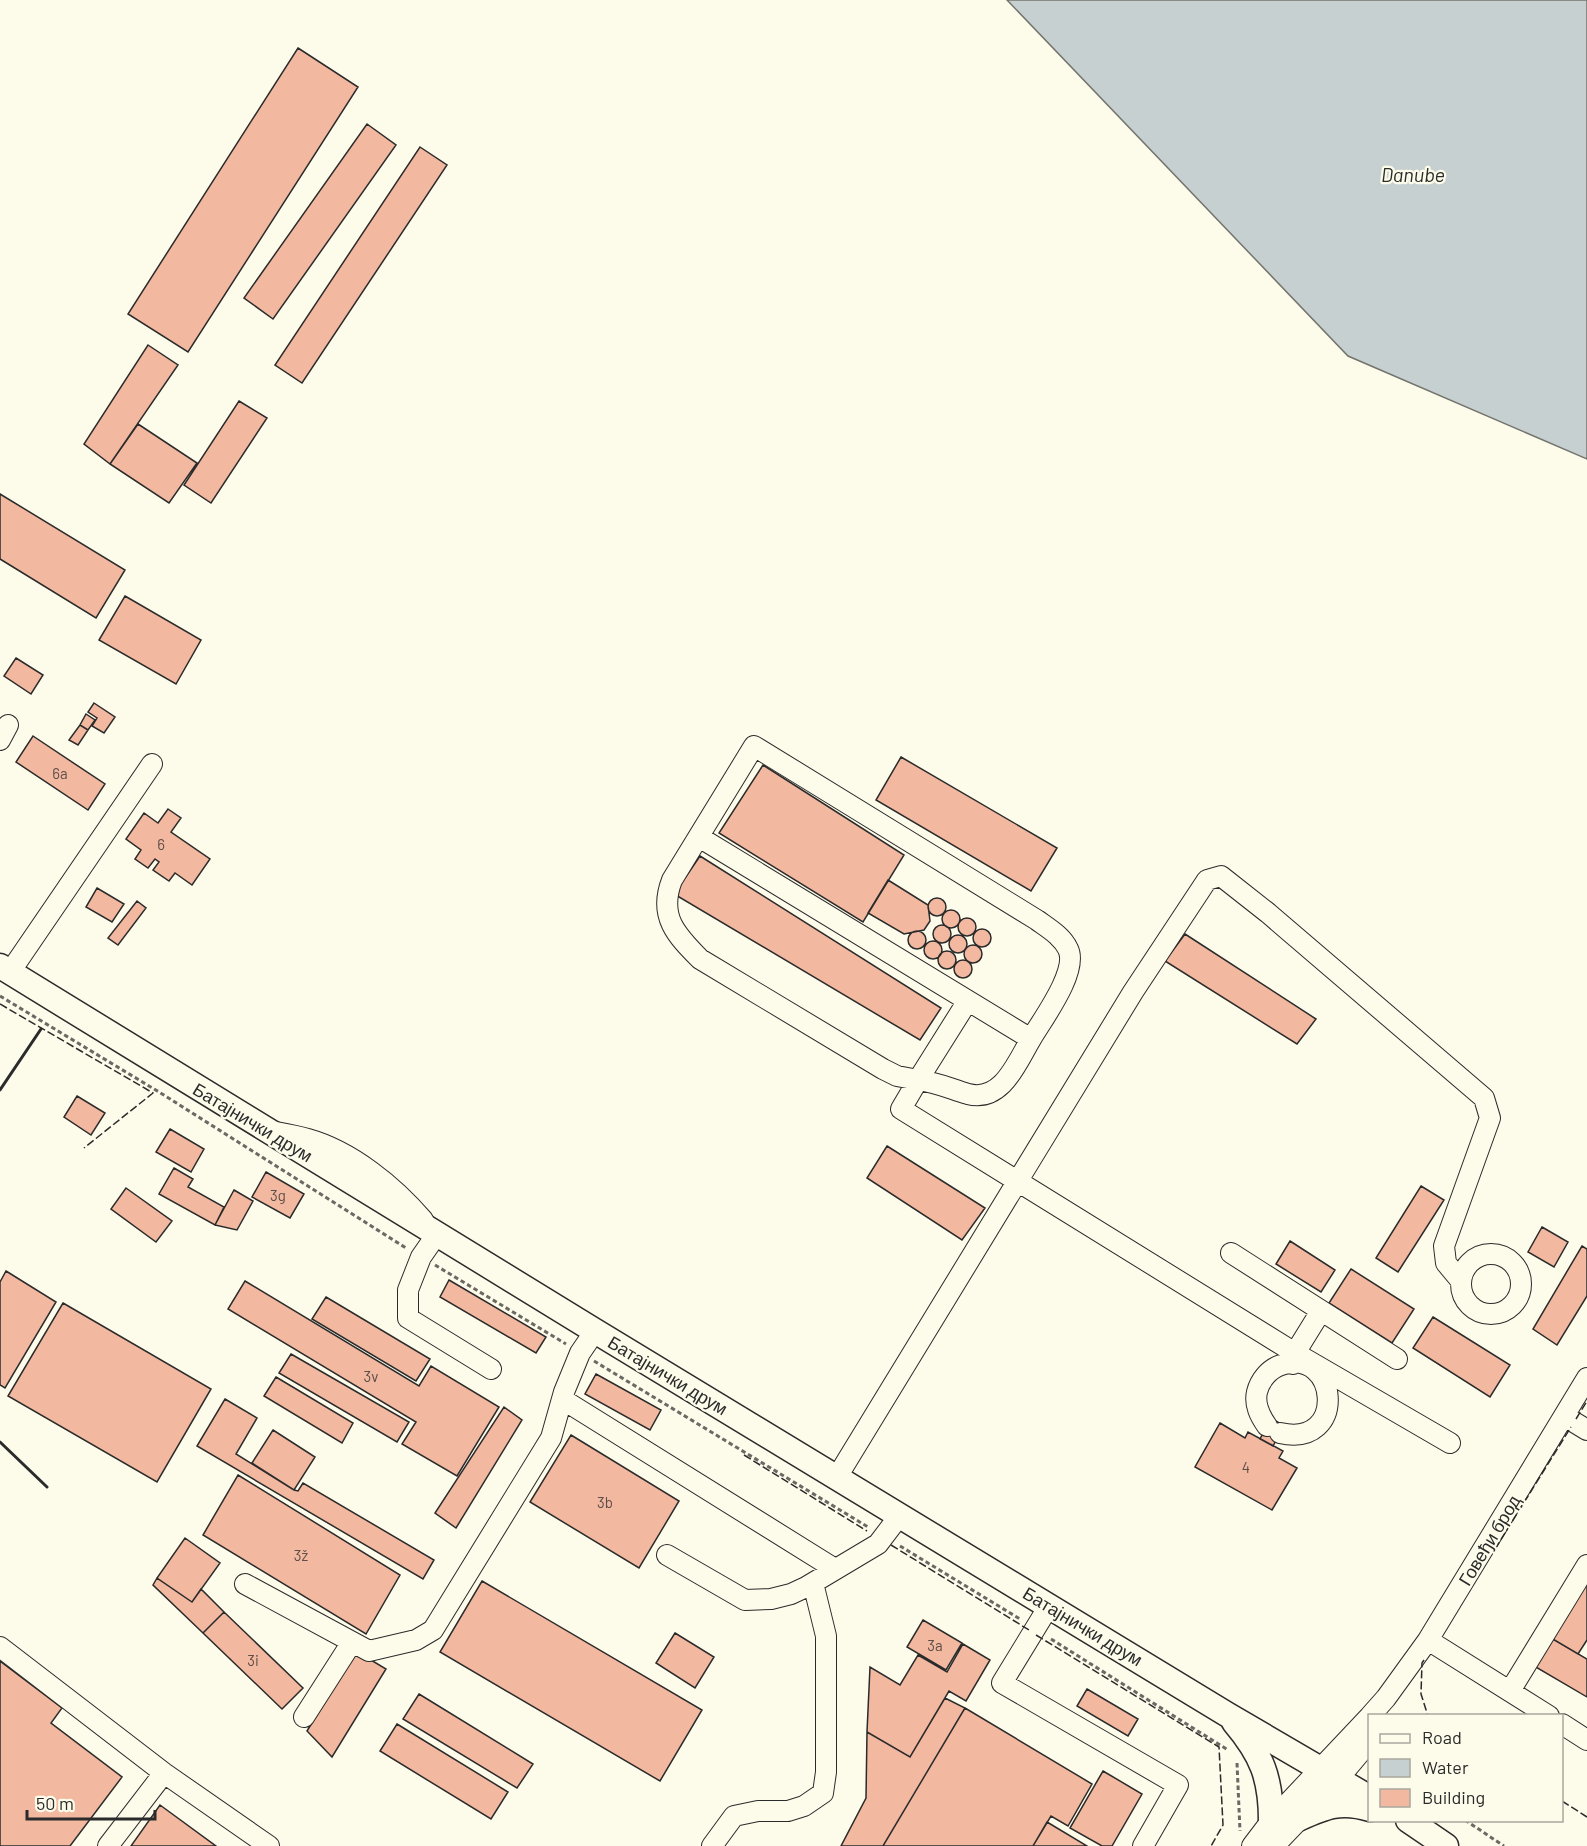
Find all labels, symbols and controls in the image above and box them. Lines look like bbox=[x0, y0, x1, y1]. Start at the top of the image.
water label: Danube bbox=[1381, 162, 1445, 186]
house number: 6a bbox=[52, 764, 68, 782]
house number: 6 bbox=[157, 835, 165, 853]
street label: Батајнички друм bbox=[189, 1078, 317, 1166]
house number: 3g bbox=[270, 1186, 286, 1204]
street label: Батајнички друм bbox=[604, 1331, 732, 1419]
house number: 3v bbox=[364, 1367, 378, 1385]
house number: 4 bbox=[1242, 1458, 1250, 1476]
street label: Говеђи брод bbox=[1453, 1490, 1525, 1589]
house number: 3b bbox=[597, 1493, 613, 1511]
house number: 3ž bbox=[294, 1546, 309, 1564]
street label: Батајнички друм bbox=[1019, 1582, 1147, 1670]
house number: 3a bbox=[927, 1636, 943, 1654]
house number: 3i bbox=[247, 1651, 259, 1669]
legend bbox=[1368, 1714, 1563, 1822]
text: Road bbox=[1422, 1726, 1462, 1748]
text: Water bbox=[1422, 1756, 1469, 1778]
scale bar bbox=[27, 1783, 154, 1821]
text: Building bbox=[1422, 1786, 1485, 1808]
text: 50 m bbox=[36, 1792, 74, 1814]

